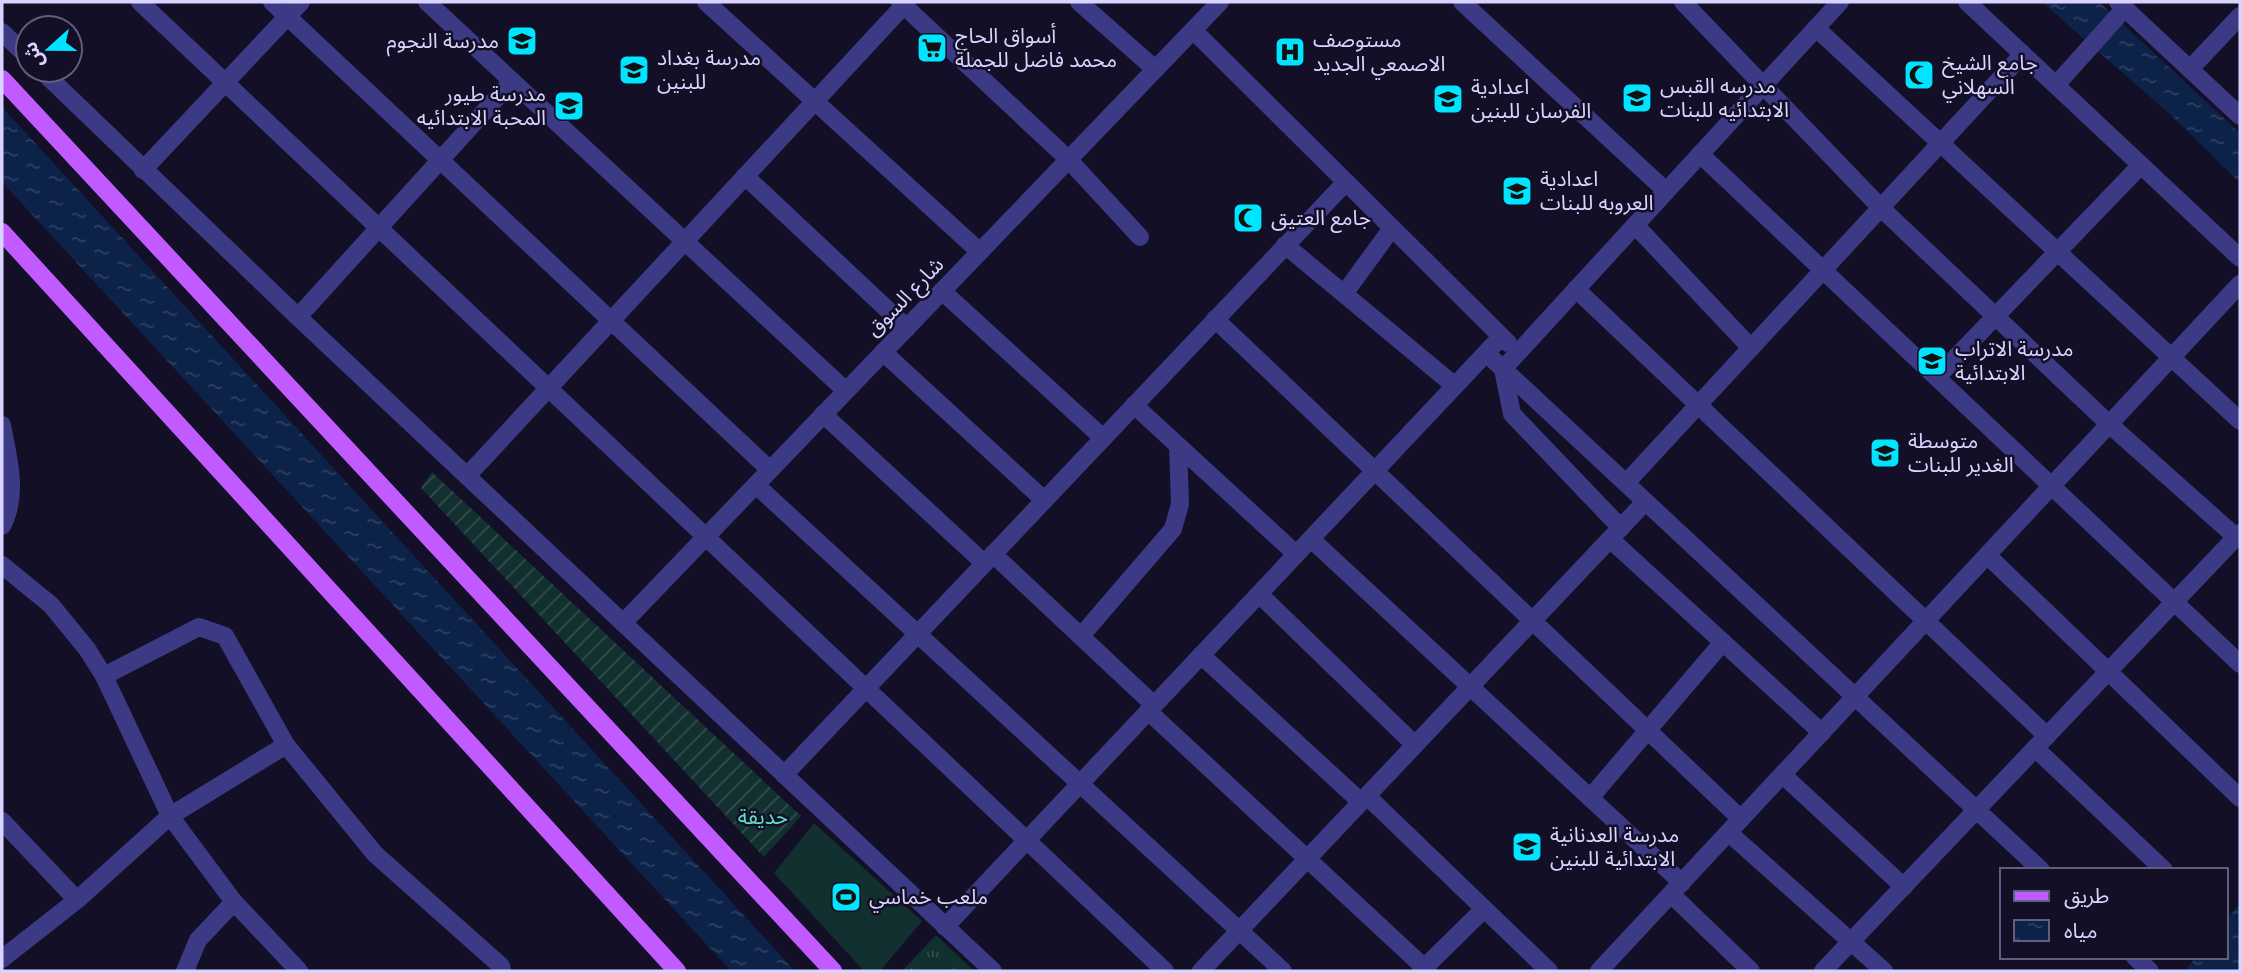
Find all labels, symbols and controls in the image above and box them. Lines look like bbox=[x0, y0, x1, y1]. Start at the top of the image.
north arrow bbox=[14, 14, 84, 84]
place label: أسواق الحاج محمد فاضل للجملة bbox=[955, 23, 1117, 72]
school or university icon: مدرسة النجوم bbox=[505, 24, 539, 58]
place label: مستوصف الاصمعي الجديد bbox=[1313, 27, 1446, 80]
place label: مدرسة النجوم bbox=[387, 28, 499, 57]
supermarket icon: أسواق الحاج محمد فاضل للجملة bbox=[915, 31, 949, 65]
hospital icon: مستوصف الاصمعي الجديد bbox=[1273, 35, 1307, 69]
text: ش bbox=[18, 39, 48, 71]
place label: مدرسة بغداد للبنين bbox=[657, 45, 761, 94]
place label: جامع الشيخ السهلاني bbox=[1942, 50, 2038, 103]
school or university icon: مدرسة بغداد للبنين bbox=[617, 53, 651, 87]
mosque icon: جامع الشيخ السهلاني bbox=[1902, 58, 1936, 92]
place label: مدرسه القبس الابتدائيه للبنات bbox=[1660, 73, 1789, 122]
place label: اعدادية الفرسان للبنين bbox=[1471, 74, 1591, 123]
place label: مدرسة طيور المحبة الابتدائيه bbox=[417, 81, 546, 130]
school or university icon: مدرسه القبس الابتدائيه للبنات bbox=[1620, 81, 1654, 115]
school or university icon: اعدادية الفرسان للبنين bbox=[1431, 82, 1465, 116]
school or university icon: مدرسة طيور المحبة الابتدائيه bbox=[552, 89, 586, 123]
place label: اعدادية العروبه للبنات bbox=[1540, 166, 1653, 215]
school or university icon: اعدادية العروبه للبنات bbox=[1500, 174, 1534, 208]
mosque icon: جامع العتيق bbox=[1231, 201, 1265, 235]
place label: جامع العتيق bbox=[1271, 205, 1371, 233]
street label: شارع السوق bbox=[861, 252, 951, 344]
place label: مدرسة الاتراب الابتدائية bbox=[1955, 336, 2073, 385]
school or university icon: مدرسة الاتراب الابتدائية bbox=[1915, 344, 1949, 378]
place label: متوسطة الغدير للبنات bbox=[1908, 428, 2014, 477]
school or university icon: متوسطة الغدير للبنات bbox=[1868, 436, 1902, 470]
park label: حديقة bbox=[738, 804, 788, 829]
place label: مدرسة العدنانية الابتدائية للبنين bbox=[1550, 822, 1679, 871]
school or university icon: مدرسة العدنانية الابتدائية للبنين bbox=[1510, 830, 1544, 864]
legend bbox=[2000, 868, 2228, 959]
sports icon: ملعب خماسي bbox=[829, 880, 863, 914]
text: طريق bbox=[2064, 883, 2109, 909]
place label: ملعب خماسي bbox=[869, 884, 988, 913]
text: مياه bbox=[2064, 918, 2097, 943]

